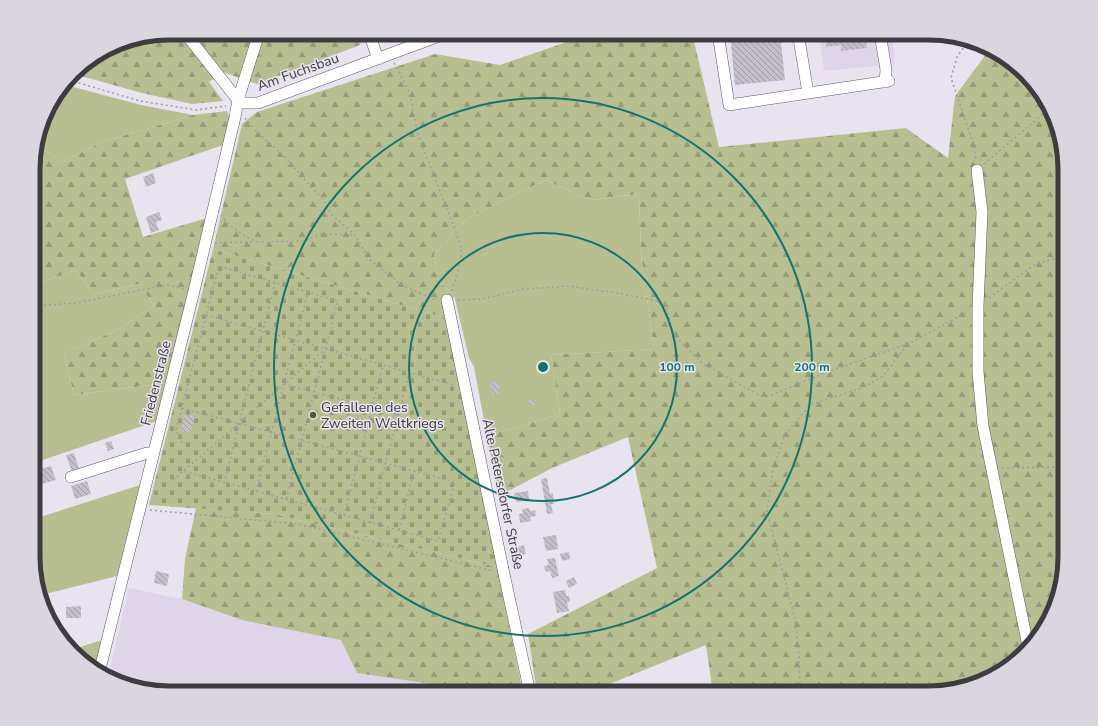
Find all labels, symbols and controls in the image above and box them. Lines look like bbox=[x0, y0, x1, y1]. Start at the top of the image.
street label: Am Fuchsbau bbox=[254, 48, 342, 96]
street label: Friedenstraße bbox=[136, 339, 176, 427]
text: 100 m bbox=[659, 359, 695, 375]
text: 200 m bbox=[794, 359, 830, 375]
centre of rings bbox=[536, 360, 550, 374]
place label: Gefallene des Zweiten Weltkriegs bbox=[321, 398, 444, 433]
marker: Gefallene des Zweiten Weltkriegs bbox=[308, 410, 318, 420]
street label: Alte Petersdorfer Straße bbox=[478, 417, 528, 571]

